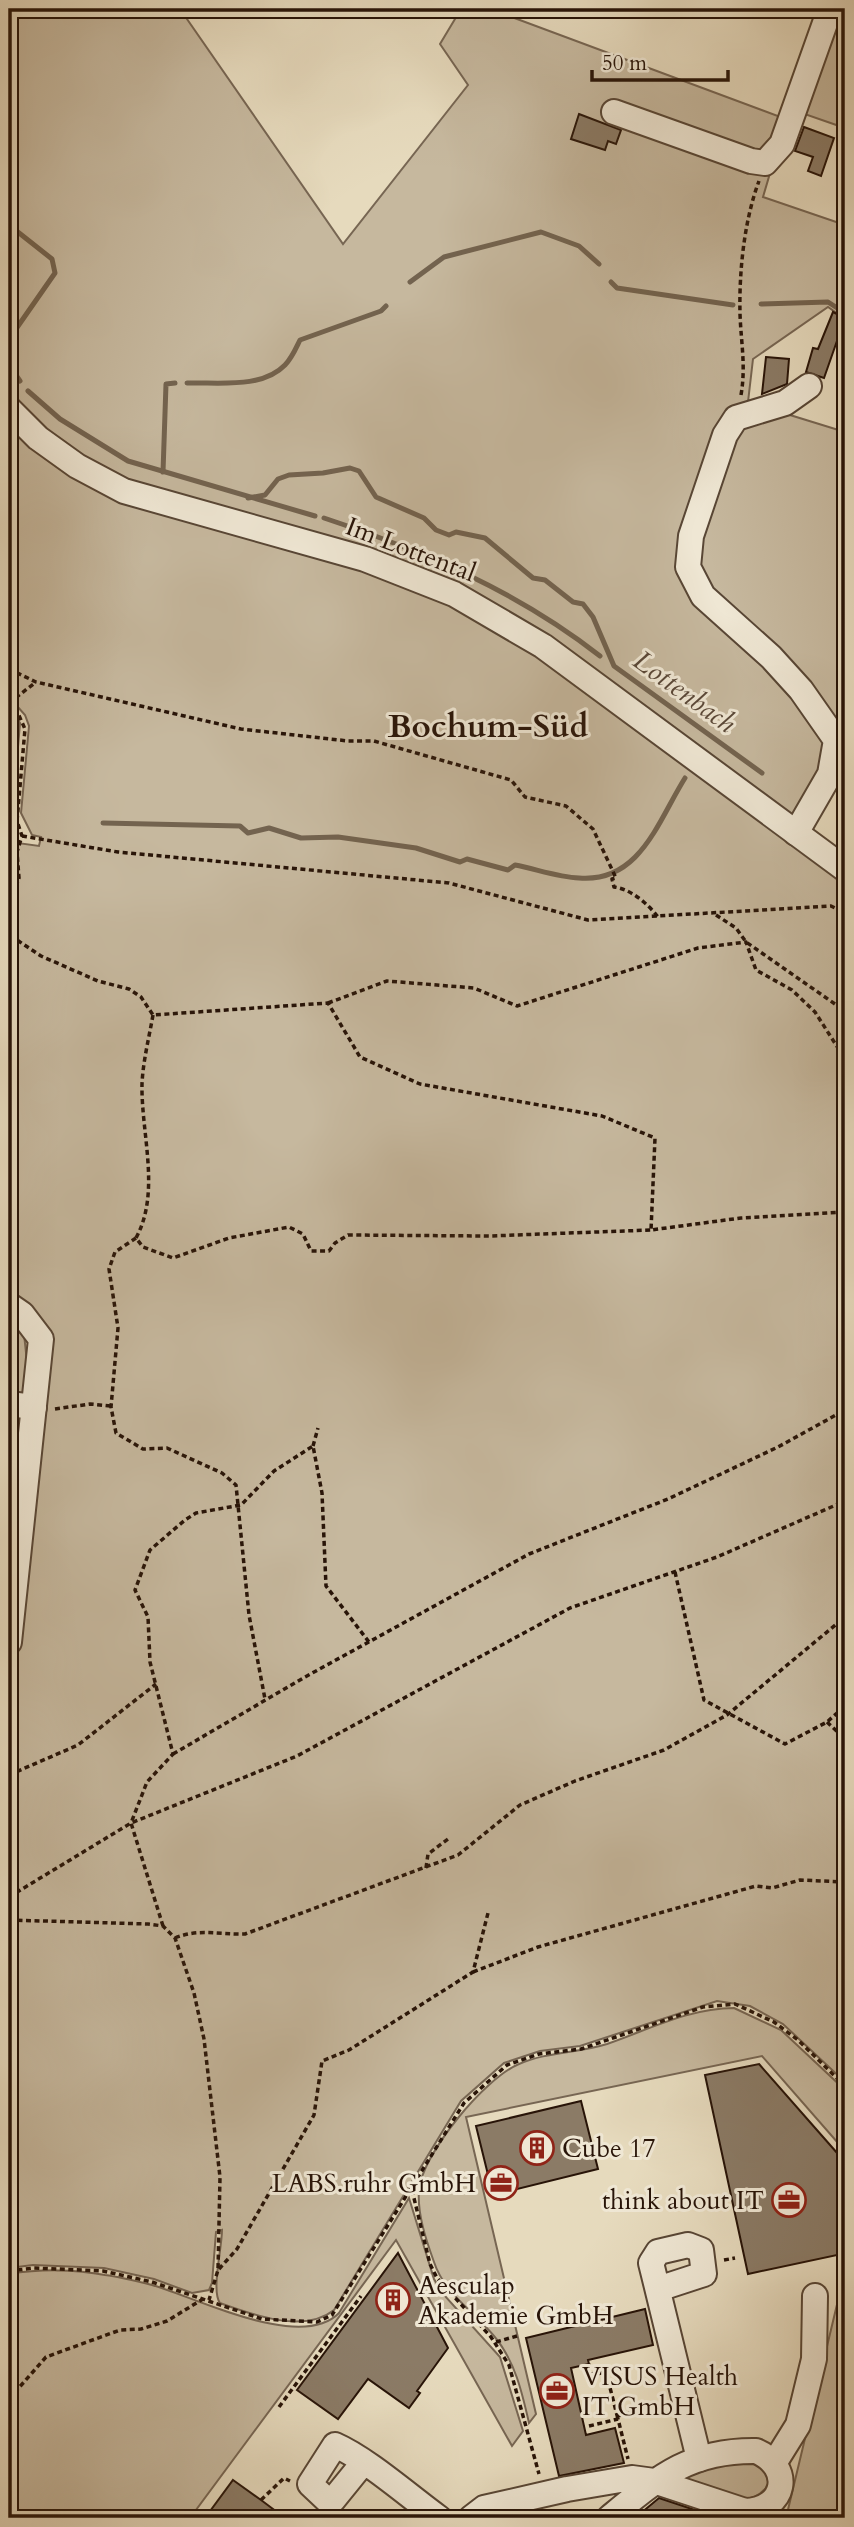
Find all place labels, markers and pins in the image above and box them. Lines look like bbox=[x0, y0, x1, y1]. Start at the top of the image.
building icon: Cube 17 bbox=[518, 2129, 556, 2167]
place label: Cube 17 bbox=[562, 2131, 656, 2166]
office icon: LABS.ruhr GmbH bbox=[482, 2164, 520, 2202]
place label: LABS.ruhr GmbH bbox=[272, 2166, 476, 2201]
office icon: think about IT bbox=[770, 2181, 808, 2219]
place label: think about IT bbox=[602, 2183, 764, 2218]
place label: Aesculap Akademie GmbH bbox=[418, 2268, 614, 2333]
building icon: Aesculap Akademie GmbH bbox=[374, 2281, 412, 2319]
place label: VISUS Health IT GmbH bbox=[582, 2359, 738, 2424]
office icon: VISUS Health IT GmbH bbox=[538, 2372, 576, 2410]

